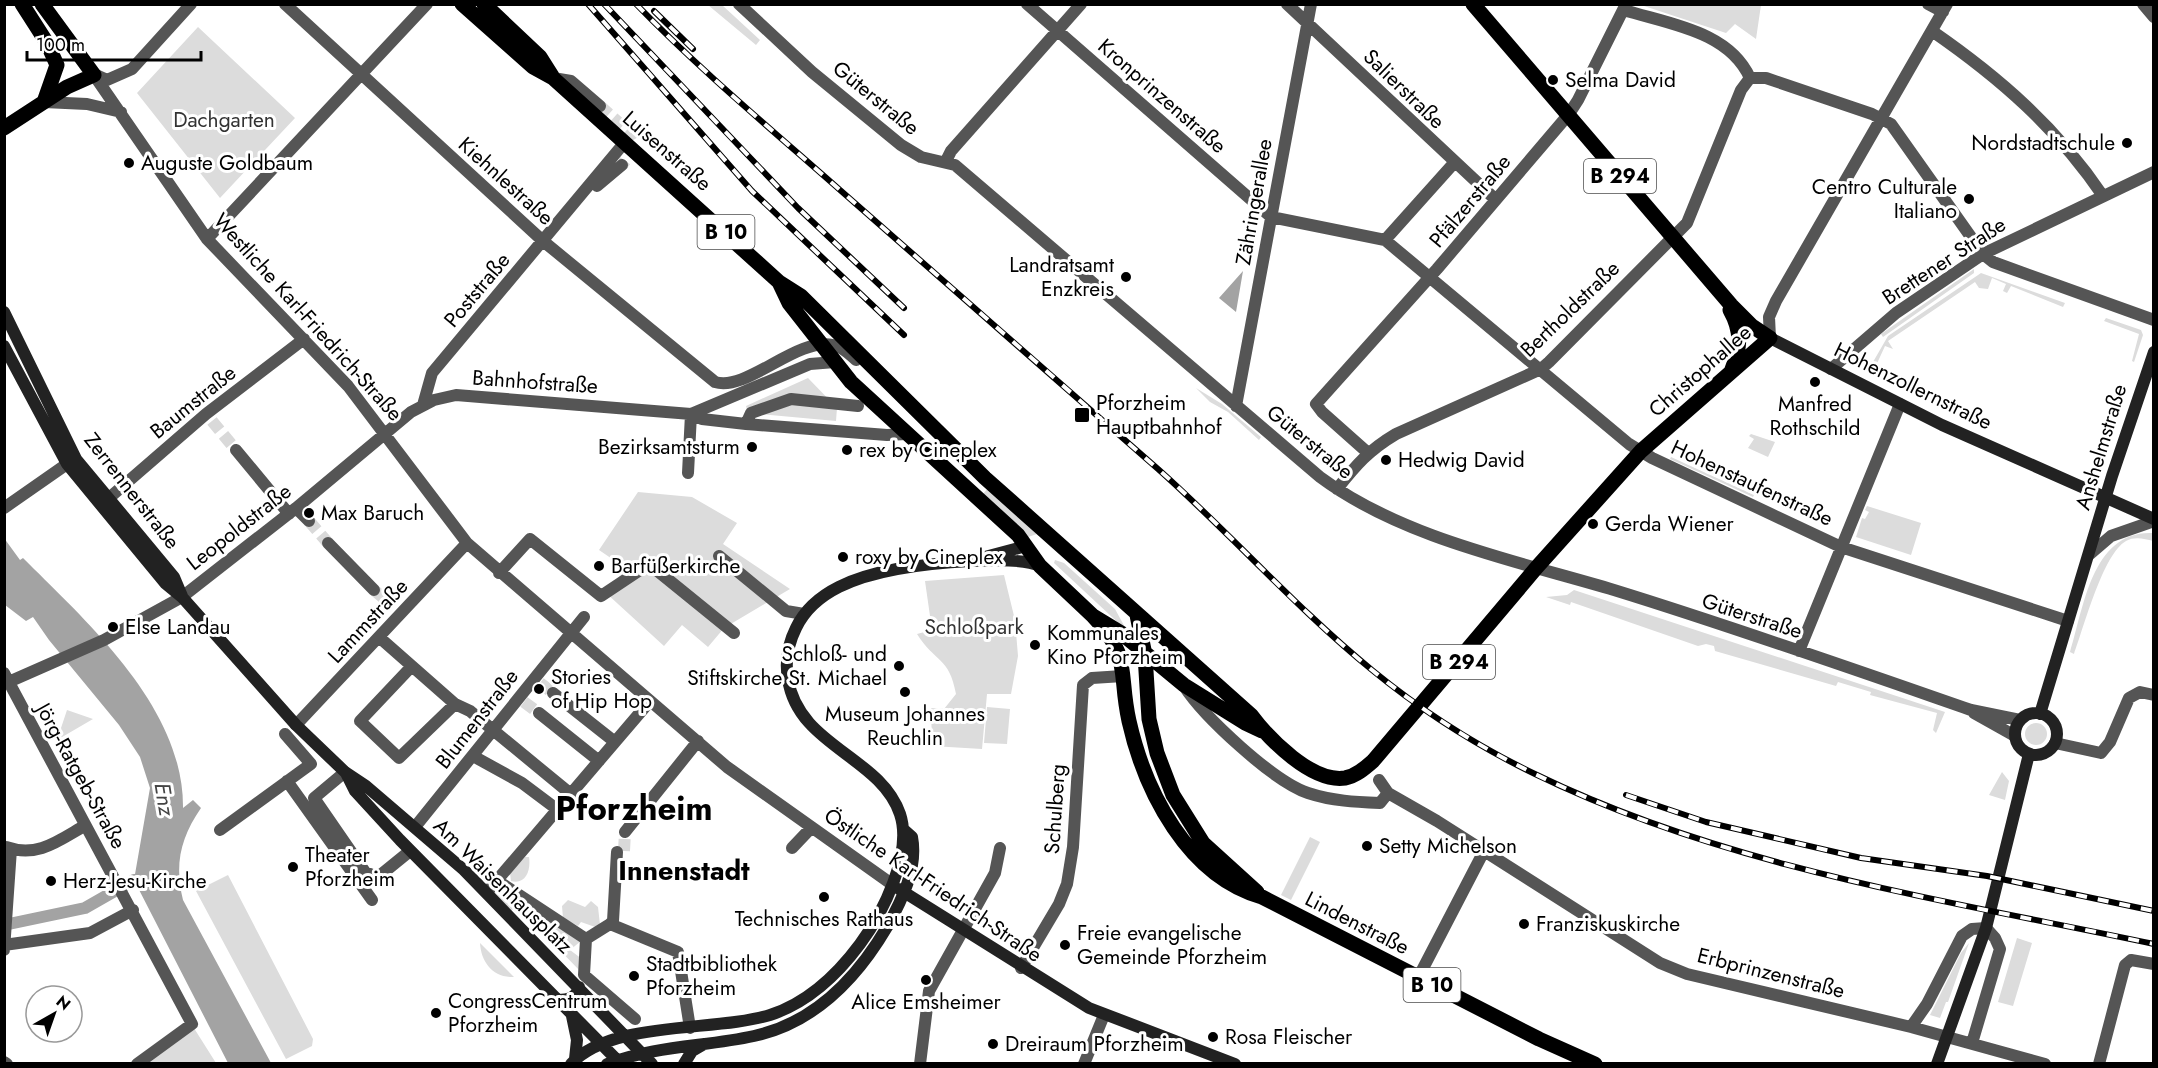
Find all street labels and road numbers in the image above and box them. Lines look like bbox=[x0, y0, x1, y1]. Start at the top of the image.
street label: Kronprinzenstraße bbox=[1091, 32, 1233, 160]
street label: Salierstraße bbox=[1356, 42, 1452, 136]
street label: Güterstraße bbox=[826, 54, 926, 142]
street label: Luisenstraße bbox=[616, 104, 718, 198]
street label: Kiehnlestraße bbox=[452, 130, 561, 232]
street label: Zähringerallee bbox=[1228, 136, 1280, 268]
street label: Pfälzerstraße bbox=[1422, 148, 1518, 254]
road number: B 294 bbox=[1584, 159, 1656, 193]
street label: Westliche Karl-Friedrich-Straße bbox=[206, 206, 410, 428]
street label: Brettener Straße bbox=[1876, 210, 2012, 312]
road number: B 10 bbox=[698, 215, 754, 249]
street label: Poststraße bbox=[437, 246, 517, 334]
street label: Bertholdstraße bbox=[1514, 254, 1626, 364]
street label: Christophallee bbox=[1642, 318, 1758, 424]
street label: Hohenzollernstraße bbox=[1829, 335, 1997, 437]
street label: Baumstraße bbox=[144, 358, 242, 446]
street label: Bahnhofstraße bbox=[471, 363, 599, 401]
street label: Anshelmstraße bbox=[2068, 380, 2134, 513]
street label: Güterstraße bbox=[1260, 398, 1360, 486]
street label: Zerrennerstraße bbox=[77, 427, 187, 556]
street label: Hohenstaufenstraße bbox=[1666, 432, 1838, 534]
street label: Leopoldstraße bbox=[180, 476, 298, 577]
street label: Lammstraße bbox=[321, 572, 415, 670]
street label: Güterstraße bbox=[1698, 586, 1806, 646]
road number: B 294 bbox=[1423, 645, 1495, 679]
street label: Blumenstraße bbox=[428, 663, 526, 775]
street label: Jörg-Ratgeb-Straße bbox=[27, 695, 134, 854]
street label: Schulberg bbox=[1037, 763, 1073, 855]
street label: Östliche Karl-Friedrich-Straße bbox=[818, 801, 1048, 969]
street label: Am Waisenhausplatz bbox=[427, 812, 580, 961]
street label: Lindenstraße bbox=[1300, 884, 1414, 962]
street label: Erbprinzenstraße bbox=[1694, 940, 1848, 1006]
road number: B 10 bbox=[1404, 968, 1460, 1002]

